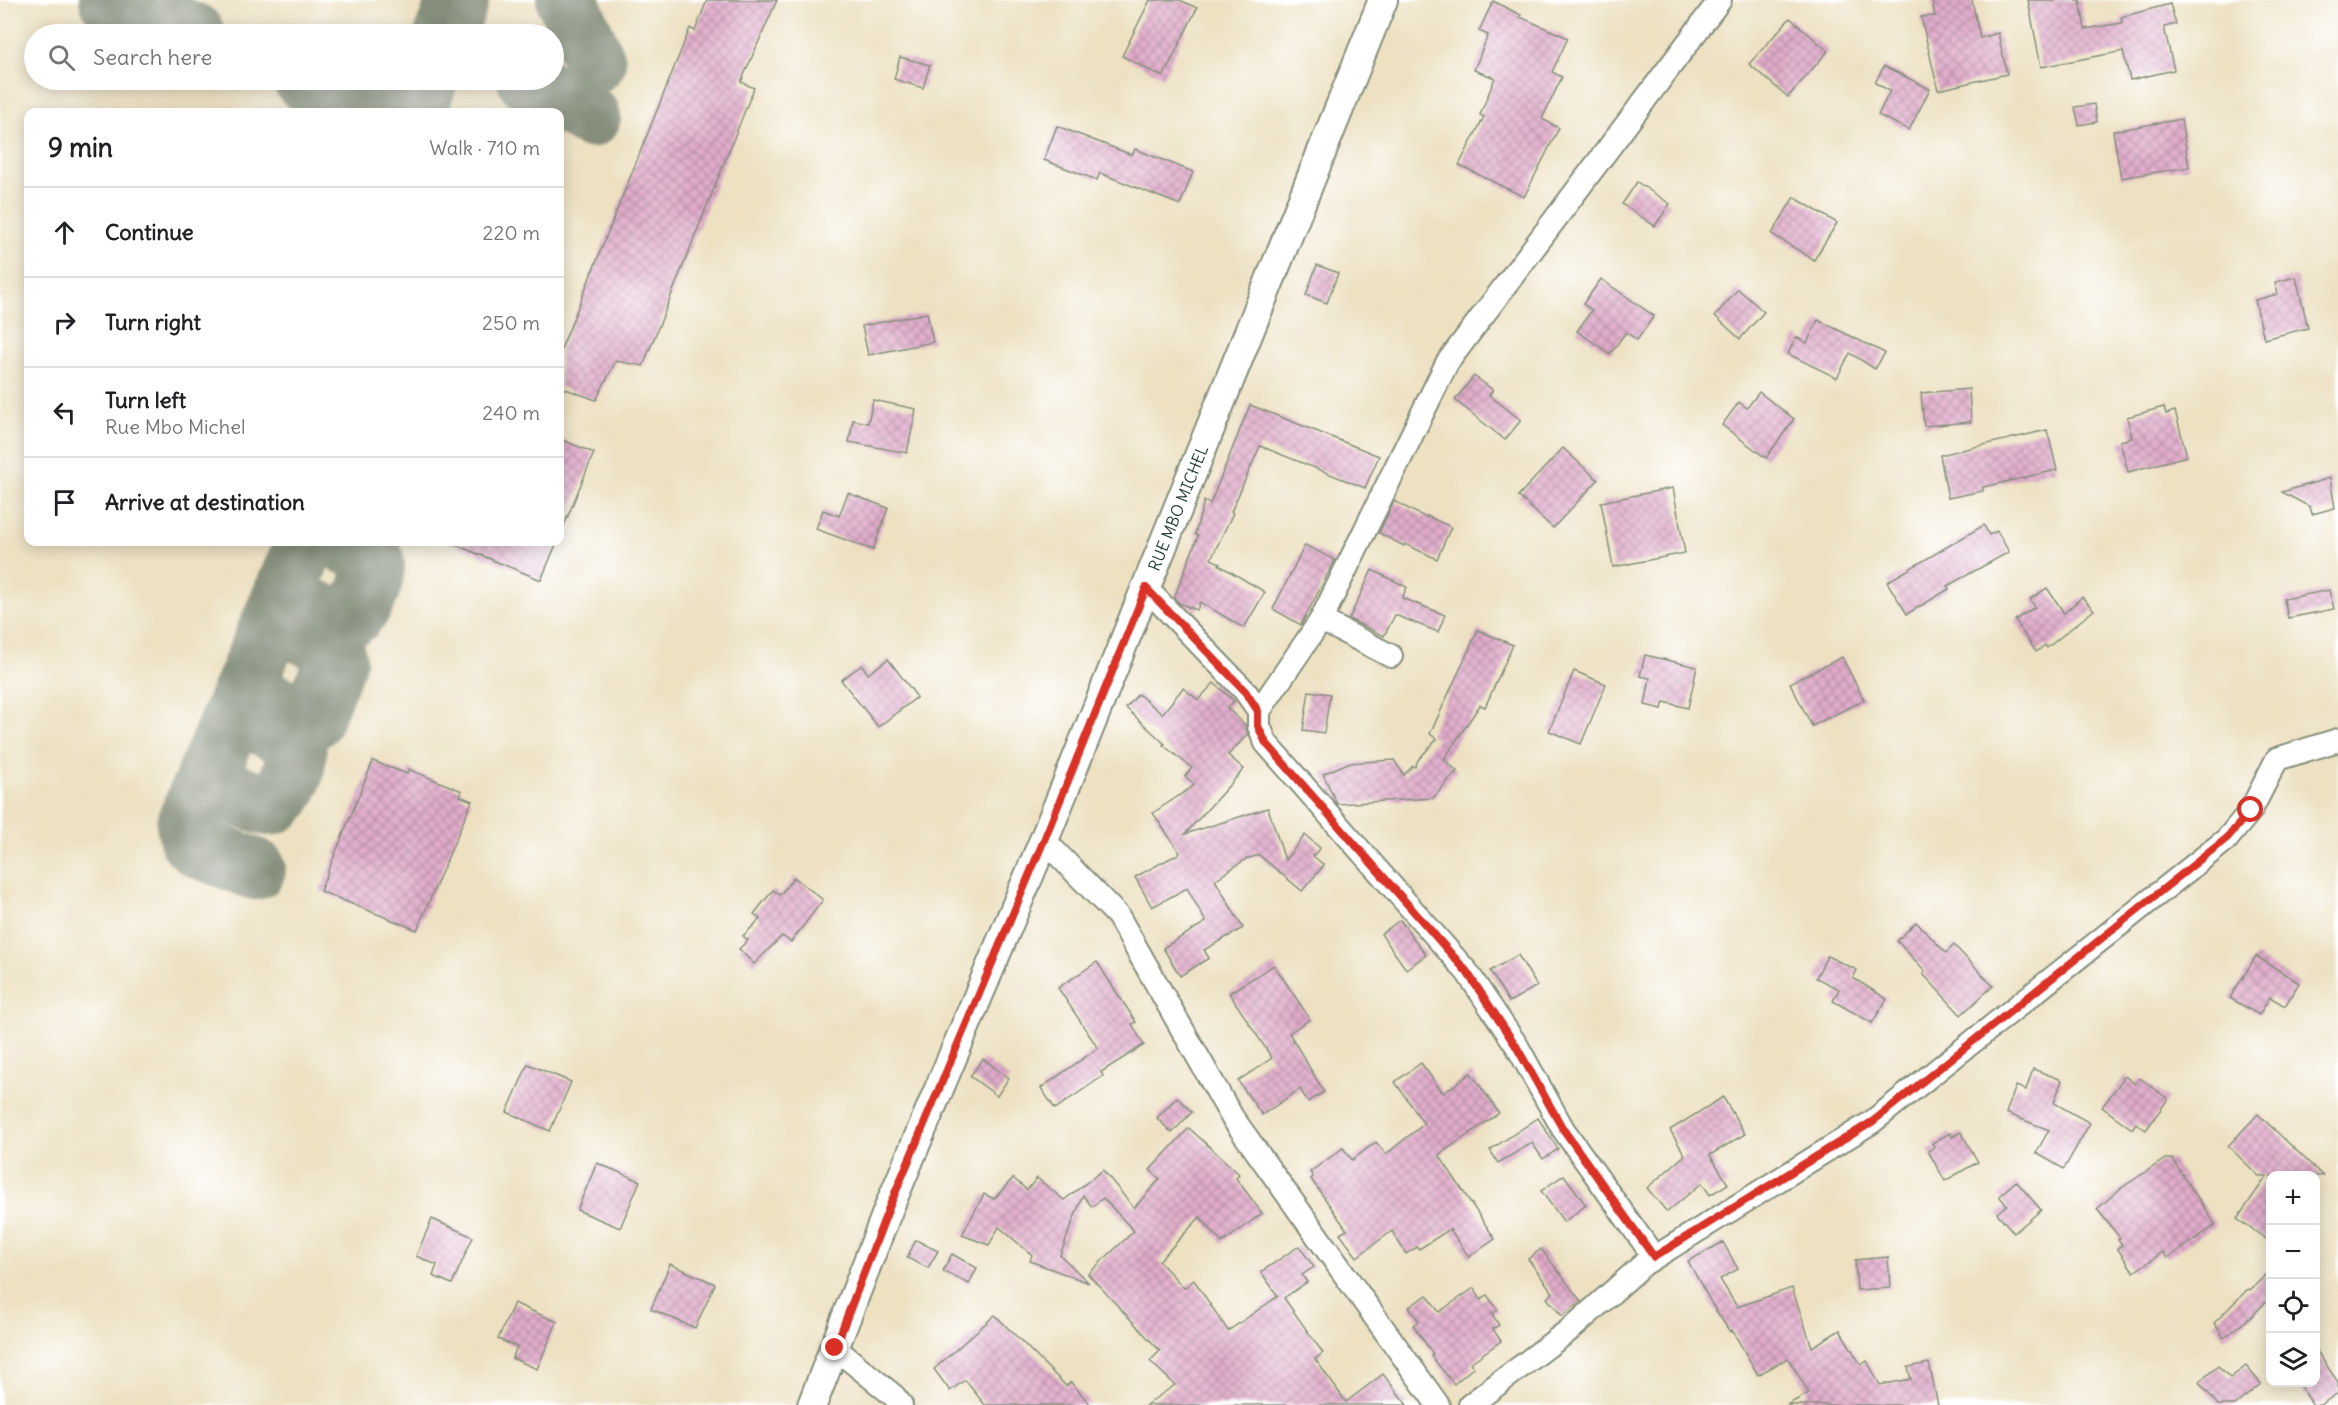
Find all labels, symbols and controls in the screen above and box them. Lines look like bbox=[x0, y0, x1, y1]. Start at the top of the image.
search box bbox=[24, 24, 564, 90]
icon: search bbox=[45, 41, 78, 74]
text: Search here bbox=[93, 43, 212, 71]
text: 9 min bbox=[48, 131, 113, 164]
text: Walk · 710 m bbox=[429, 135, 540, 160]
icon: ahead bbox=[48, 216, 81, 249]
text: Continue bbox=[105, 218, 194, 246]
text: 220 m bbox=[483, 220, 540, 245]
icon: right bbox=[48, 306, 81, 339]
text: Turn right bbox=[105, 308, 201, 336]
text: 250 m bbox=[482, 310, 540, 335]
text: Turn left bbox=[105, 386, 186, 414]
icon: left bbox=[48, 396, 81, 429]
text: 240 m bbox=[482, 400, 540, 425]
text: Rue Mbo Michel bbox=[105, 414, 246, 439]
street label: RUE MBO MICHEL bbox=[1144, 442, 1212, 574]
icon: arrive bbox=[48, 486, 81, 519]
text: Arrive at destination bbox=[105, 488, 305, 516]
route start bbox=[2237, 796, 2263, 822]
map controls bbox=[2266, 1171, 2320, 1387]
button: + bbox=[2266, 1171, 2320, 1225]
button: − bbox=[2266, 1225, 2320, 1279]
button: locate bbox=[2266, 1279, 2320, 1333]
button: layers bbox=[2266, 1333, 2320, 1387]
route end bbox=[821, 1334, 847, 1360]

